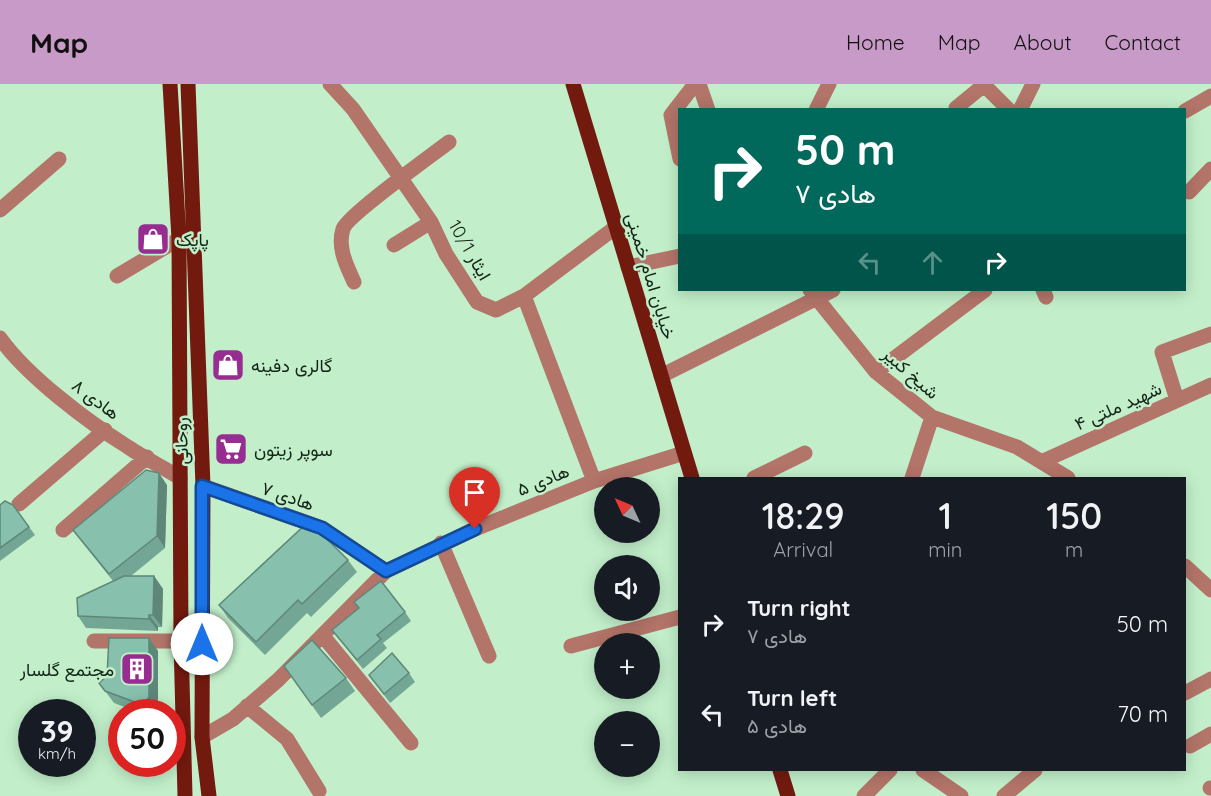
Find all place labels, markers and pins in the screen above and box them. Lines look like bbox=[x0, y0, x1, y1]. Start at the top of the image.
shop icon: پاپک bbox=[135, 221, 171, 257]
place label: پاپک bbox=[176, 228, 209, 252]
shop icon: گالری دفینه bbox=[210, 347, 246, 383]
place label: گالری دفینه bbox=[251, 354, 332, 377]
supermarket icon: سوپر زیتون bbox=[213, 431, 249, 467]
place label: سوپر زیتون bbox=[254, 438, 333, 462]
pin bbox=[449, 467, 500, 529]
building icon: مجتمع گلسار bbox=[119, 651, 155, 687]
place label: مجتمع گلسار bbox=[19, 658, 114, 682]

